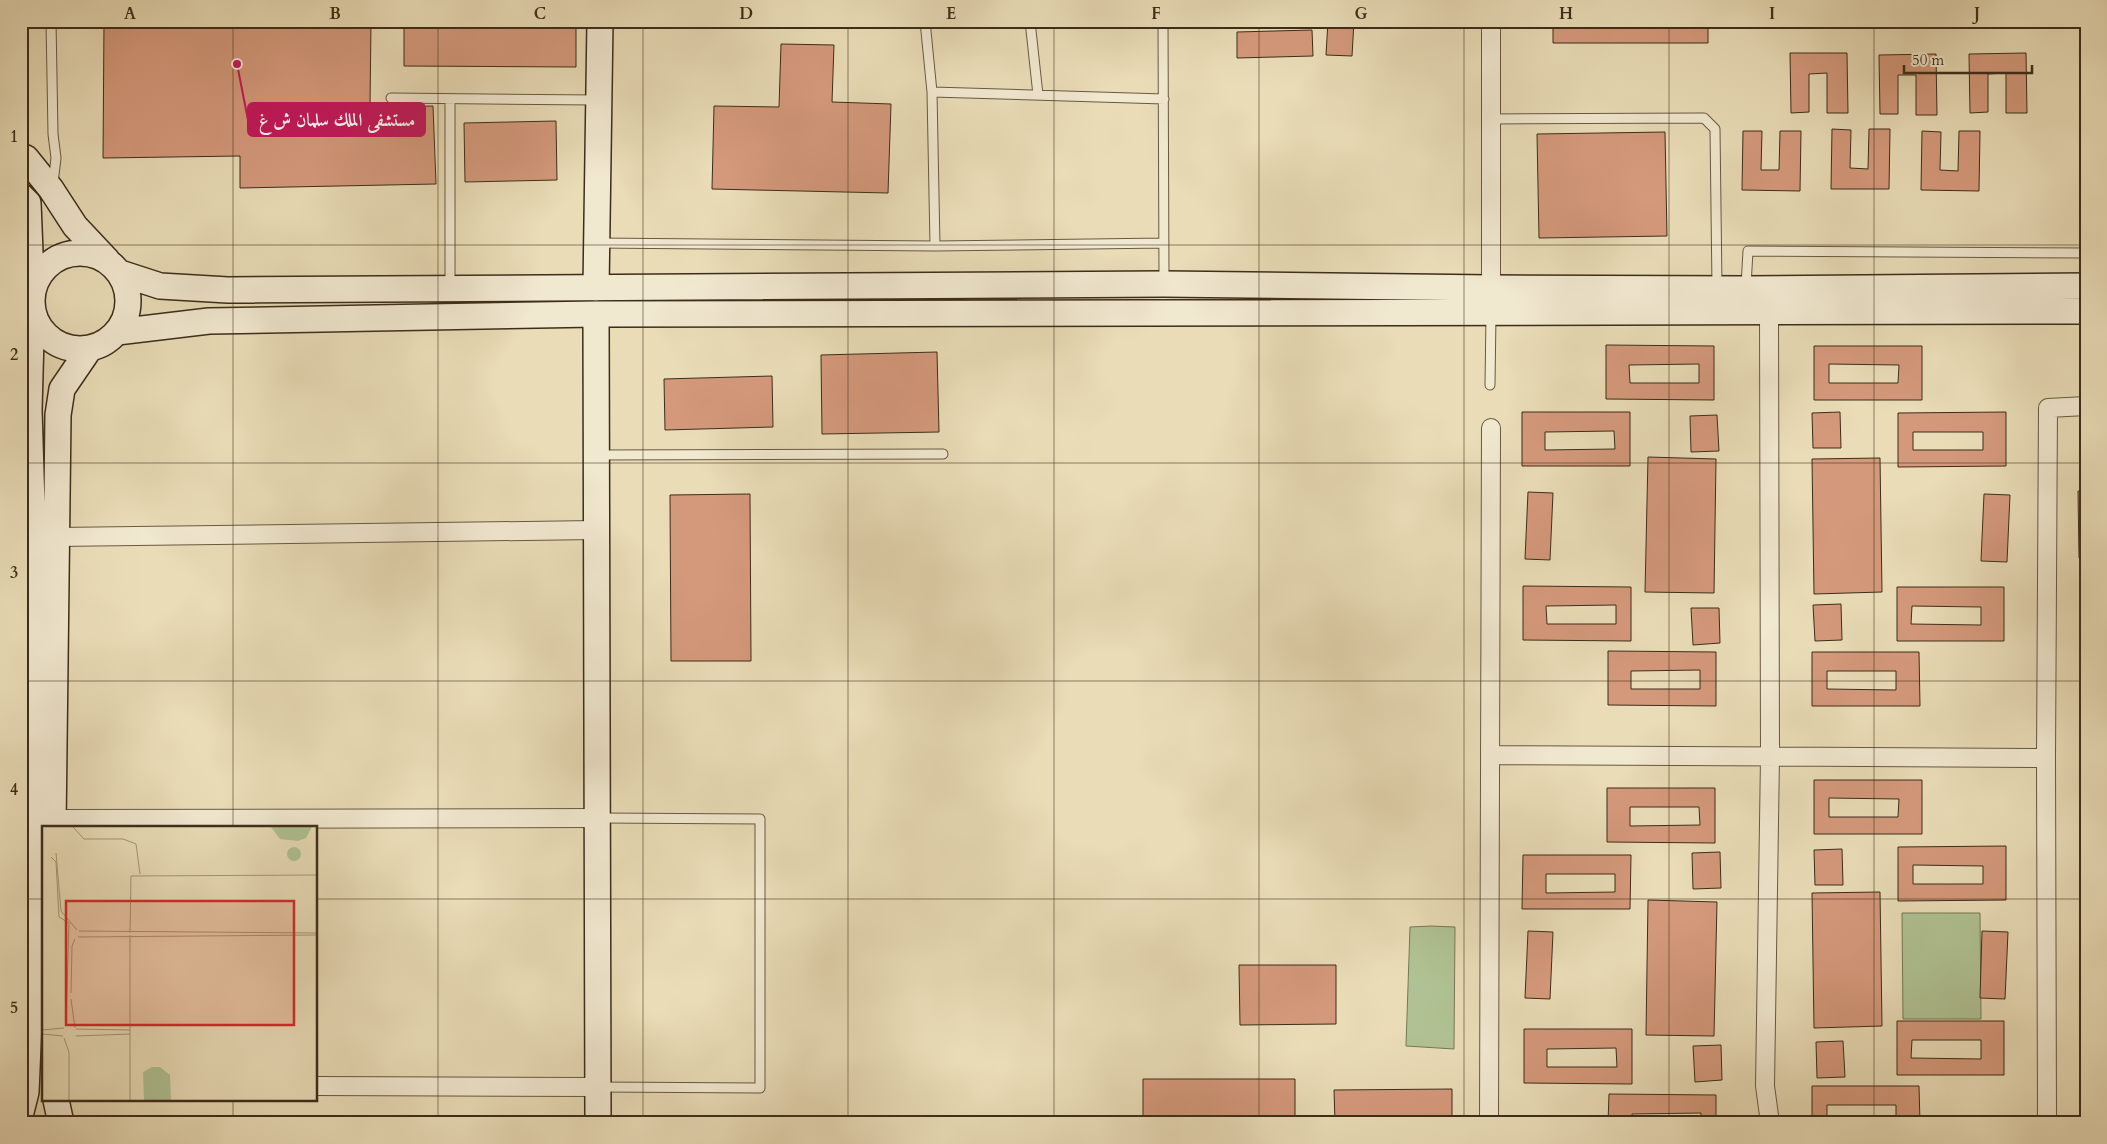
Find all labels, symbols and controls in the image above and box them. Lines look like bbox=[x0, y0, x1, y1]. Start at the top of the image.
text: A bbox=[124, 3, 136, 25]
text: B bbox=[329, 3, 341, 25]
text: C bbox=[534, 3, 546, 25]
text: D bbox=[739, 3, 753, 25]
text: E bbox=[946, 3, 956, 25]
text: F bbox=[1151, 3, 1161, 25]
text: G bbox=[1354, 3, 1368, 25]
text: H bbox=[1559, 3, 1573, 25]
text: I bbox=[1769, 3, 1775, 25]
text: J bbox=[1972, 3, 1980, 25]
scale bar bbox=[1904, 42, 2032, 74]
text: 50 m bbox=[1912, 50, 1944, 70]
callout: مستشفى الملك سلمان ش غ bbox=[248, 103, 425, 136]
text: مستشفى الملك سلمان ش غ bbox=[259, 108, 415, 135]
text: 1 bbox=[10, 126, 18, 148]
text: 2 bbox=[10, 344, 18, 366]
text: 3 bbox=[10, 562, 18, 584]
text: 4 bbox=[10, 779, 18, 801]
inset map bbox=[42, 826, 318, 1102]
text: 5 bbox=[10, 997, 18, 1019]

